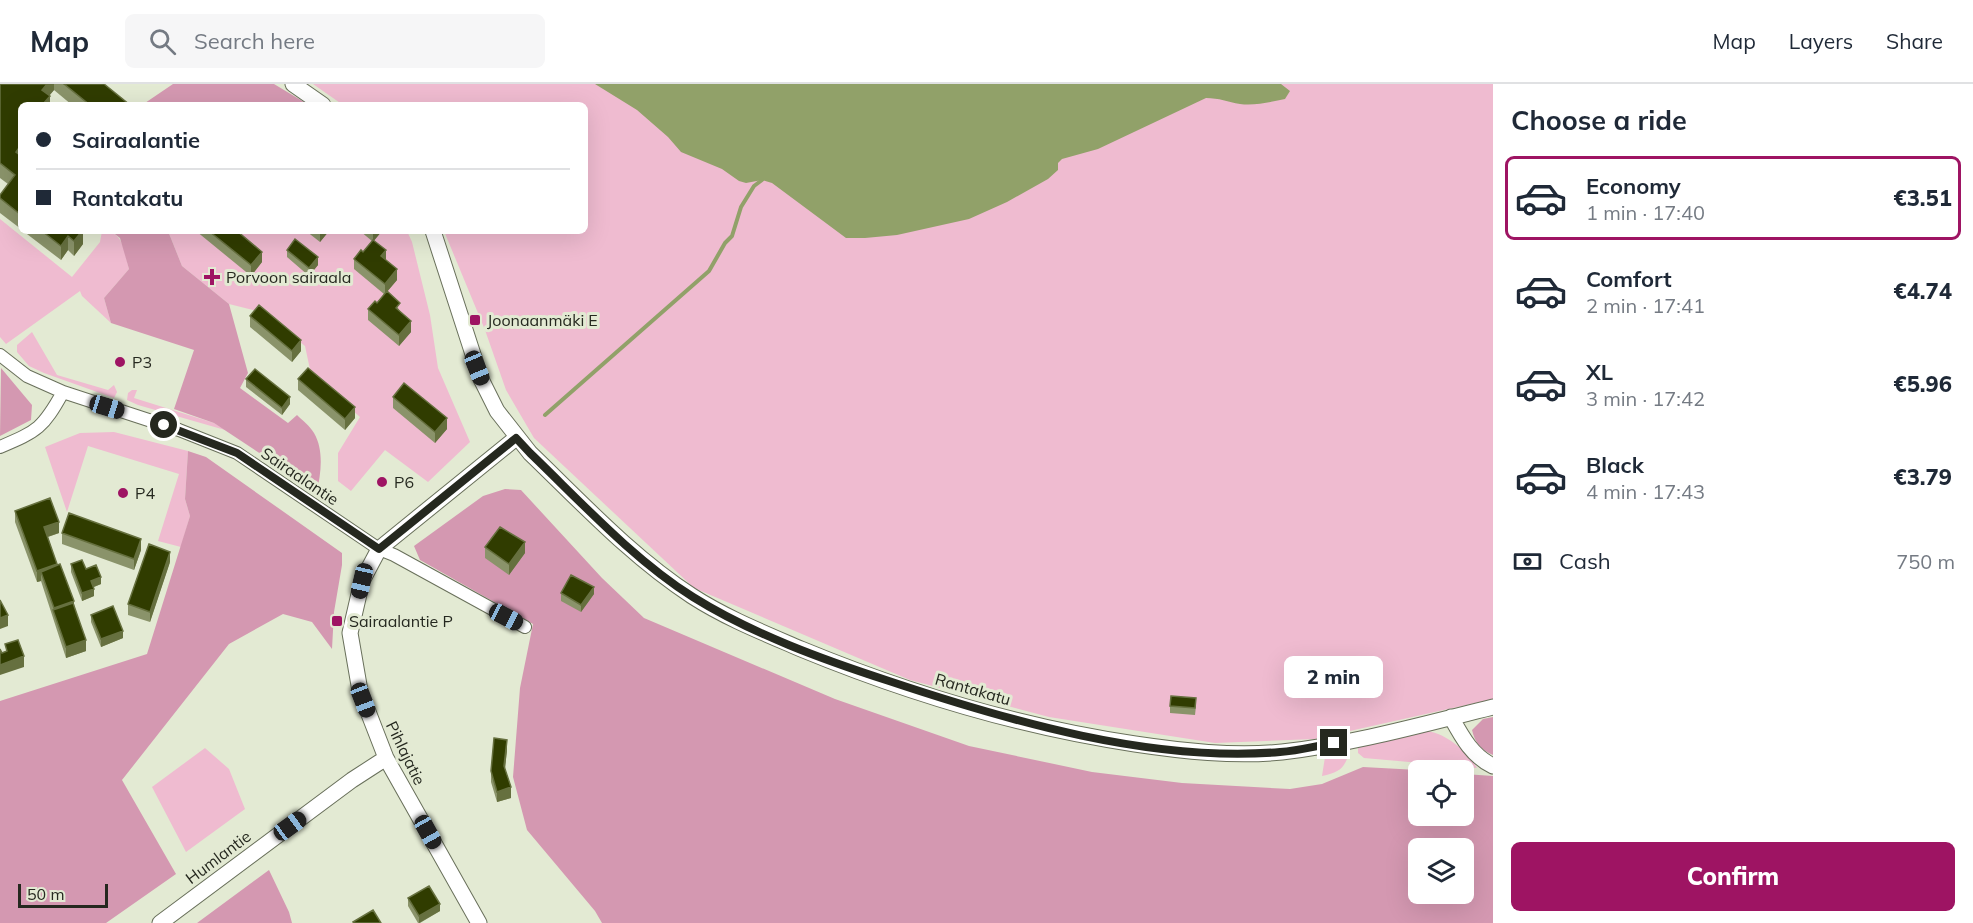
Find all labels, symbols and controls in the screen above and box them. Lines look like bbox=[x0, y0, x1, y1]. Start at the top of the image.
search box bbox=[125, 14, 545, 68]
text: Map bbox=[30, 24, 89, 59]
icon: search bbox=[146, 25, 179, 58]
text: Search here bbox=[194, 27, 315, 55]
text: Map bbox=[1713, 28, 1756, 54]
text: Layers bbox=[1789, 28, 1853, 54]
text: Share bbox=[1886, 28, 1943, 54]
text: Choose a ride bbox=[1511, 103, 1687, 137]
text: Sairaalantie bbox=[72, 126, 200, 154]
icon: car bbox=[1514, 171, 1568, 225]
text: Economy bbox=[1586, 172, 1681, 200]
text: Rantakatu bbox=[72, 184, 183, 212]
text: €3.51 bbox=[1893, 184, 1952, 212]
text: 1 min · 17:40 bbox=[1586, 200, 1705, 225]
icon: car bbox=[1514, 264, 1568, 318]
text: Comfort bbox=[1586, 265, 1672, 293]
place label: Porvoon sairaala bbox=[226, 267, 351, 287]
marker: Porvoon sairaala bbox=[203, 268, 221, 286]
text: €4.74 bbox=[1893, 277, 1952, 305]
text: 2 min · 17:41 bbox=[1586, 293, 1705, 318]
place label: Joonaanmäki E bbox=[487, 310, 598, 330]
marker: Joonaanmäki E bbox=[468, 313, 482, 327]
car bbox=[462, 348, 492, 388]
place label: P3 bbox=[132, 352, 152, 372]
marker: P3 bbox=[113, 355, 127, 369]
icon: car bbox=[1514, 357, 1568, 411]
text: XL bbox=[1586, 358, 1613, 386]
text: €5.96 bbox=[1893, 370, 1952, 398]
text: 3 min · 17:42 bbox=[1586, 386, 1705, 411]
car bbox=[87, 393, 127, 421]
route start bbox=[150, 411, 177, 438]
street label: Sairaalantie bbox=[257, 443, 343, 509]
icon: car bbox=[1514, 450, 1568, 504]
text: Black bbox=[1586, 451, 1644, 479]
text: €3.79 bbox=[1893, 463, 1952, 491]
place label: P6 bbox=[394, 472, 414, 492]
marker: P6 bbox=[375, 475, 389, 489]
text: 4 min · 17:43 bbox=[1586, 479, 1705, 504]
place label: P4 bbox=[135, 483, 155, 503]
marker: P4 bbox=[116, 486, 130, 500]
icon: cash bbox=[1511, 545, 1544, 578]
text: Cash bbox=[1559, 547, 1611, 575]
text: 750 m bbox=[1896, 549, 1955, 574]
car bbox=[349, 561, 375, 601]
car bbox=[486, 601, 526, 633]
place label: Sairaalantie P bbox=[349, 611, 453, 631]
marker: Sairaalantie P bbox=[330, 614, 344, 628]
callout: 2 min bbox=[1284, 656, 1384, 698]
text: 2 min bbox=[1307, 664, 1360, 689]
street label: Rantakatu bbox=[933, 669, 1013, 709]
car bbox=[348, 680, 378, 720]
street label: Pihlajatie bbox=[382, 718, 430, 788]
route end bbox=[1320, 729, 1347, 756]
map controls bbox=[1408, 760, 1474, 904]
button: locate bbox=[1408, 760, 1474, 826]
car bbox=[270, 808, 310, 844]
car bbox=[411, 812, 445, 852]
street label: Humlantie bbox=[181, 826, 255, 888]
button: layers bbox=[1408, 838, 1474, 904]
button: Confirm bbox=[1511, 842, 1955, 911]
scale bar bbox=[18, 881, 108, 908]
text: 50 m bbox=[27, 884, 64, 904]

